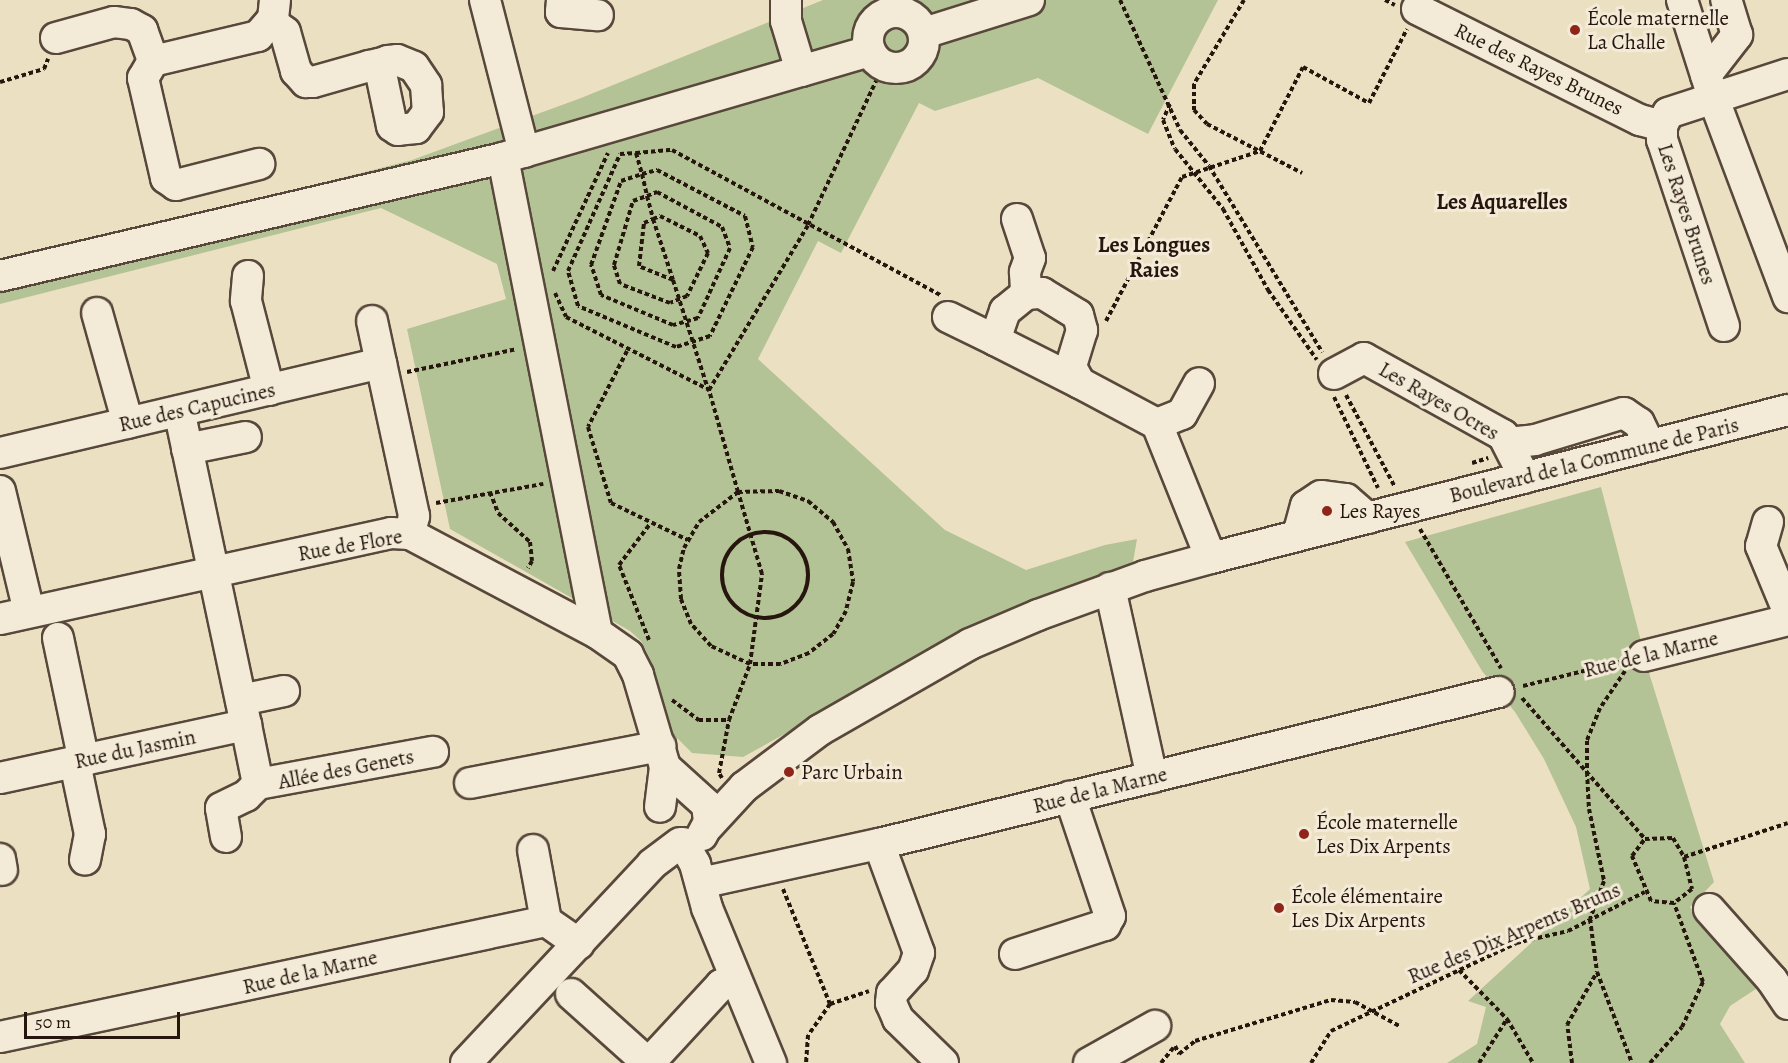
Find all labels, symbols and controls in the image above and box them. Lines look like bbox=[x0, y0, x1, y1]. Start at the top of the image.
place label: École maternelle La Challe bbox=[1587, 5, 1729, 55]
street label: Rue des Rayes Brunes bbox=[1451, 17, 1627, 121]
marker: École maternelle La Challe bbox=[1568, 23, 1582, 37]
street label: Les Rayes Brunes bbox=[1652, 140, 1722, 288]
district label: Les Aquarelles bbox=[1436, 190, 1568, 216]
district label: Les Longues Raies bbox=[1098, 232, 1210, 284]
street label: Les Rayes Ocres bbox=[1374, 356, 1504, 446]
street label: Rue des Capucines bbox=[116, 377, 278, 437]
street label: Boulevard de la Commune de Paris bbox=[1447, 412, 1741, 508]
place label: Les Rayes bbox=[1339, 498, 1420, 524]
marker: Les Rayes bbox=[1320, 504, 1334, 518]
street label: Rue de Flore bbox=[296, 523, 404, 567]
street label: Rue de la Marne bbox=[1581, 625, 1721, 683]
street label: Rue du Jasmin bbox=[72, 724, 198, 774]
street label: Allée des Genets bbox=[276, 744, 416, 794]
place label: Parc Urbain bbox=[801, 759, 903, 785]
street label: Rue de la Marne bbox=[1030, 761, 1170, 819]
marker: Parc Urbain bbox=[782, 765, 796, 779]
place label: École maternelle Les Dix Arpents bbox=[1316, 809, 1458, 859]
marker: École maternelle Les Dix Arpents bbox=[1297, 827, 1311, 841]
street label: Rue des Dix Arpents Bruns bbox=[1404, 877, 1624, 989]
place label: École élémentaire Les Dix Arpents bbox=[1291, 883, 1443, 933]
marker: École élémentaire Les Dix Arpents bbox=[1272, 901, 1286, 915]
street label: Rue de la Marne bbox=[240, 944, 380, 1000]
scale bar bbox=[27, 1000, 183, 1038]
text: 50 m bbox=[35, 1010, 71, 1034]

